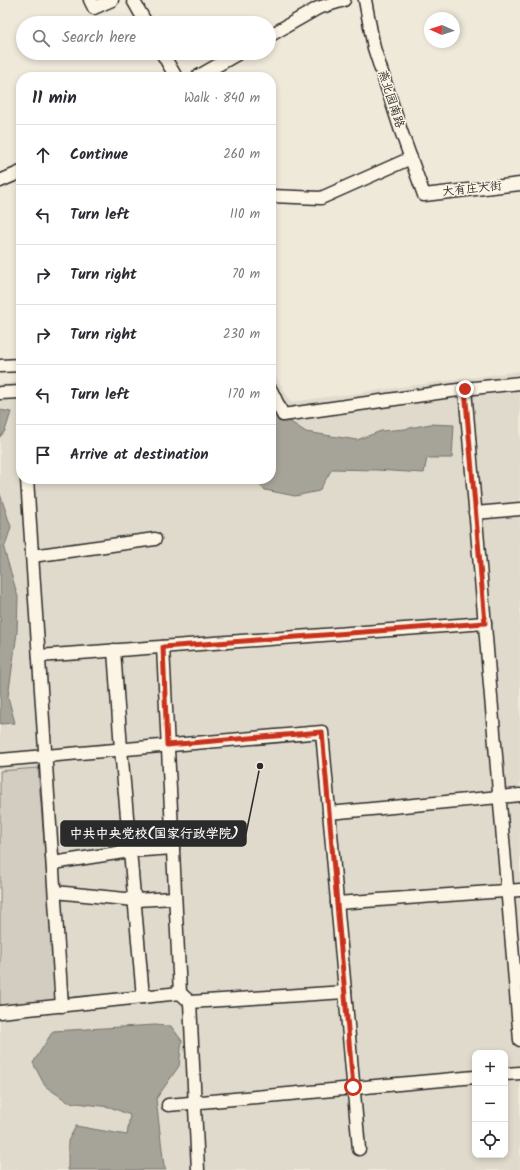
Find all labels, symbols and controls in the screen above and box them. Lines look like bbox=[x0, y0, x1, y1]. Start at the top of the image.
north arrow bbox=[424, 12, 460, 48]
search box bbox=[16, 16, 276, 60]
text: Search here bbox=[62, 26, 136, 50]
icon: search bbox=[30, 27, 52, 49]
street label: 燕北园南路 bbox=[373, 68, 409, 130]
text: 11 min bbox=[32, 85, 77, 112]
text: Walk · 840 m bbox=[184, 88, 260, 109]
text: Continue bbox=[70, 143, 128, 167]
icon: ahead bbox=[32, 144, 54, 166]
text: 260 m bbox=[223, 144, 260, 165]
street label: 大有庄大街 bbox=[441, 176, 503, 202]
text: Turn left bbox=[70, 203, 130, 227]
icon: left bbox=[32, 204, 54, 226]
text: 110 m bbox=[230, 204, 260, 225]
text: Turn right bbox=[70, 263, 137, 287]
icon: right bbox=[32, 264, 54, 286]
text: 70 m bbox=[232, 264, 260, 285]
text: Turn right bbox=[70, 323, 137, 347]
icon: right bbox=[32, 324, 54, 346]
text: 230 m bbox=[223, 324, 260, 345]
route end bbox=[456, 380, 474, 398]
text: Turn left bbox=[70, 383, 130, 407]
icon: left bbox=[32, 384, 54, 406]
text: 170 m bbox=[228, 384, 260, 405]
text: Arrive at destination bbox=[70, 443, 209, 467]
icon: arrive bbox=[32, 444, 54, 466]
callout: 中共中央党校(国家行政学院) bbox=[61, 821, 246, 846]
text: 中共中央党校(国家行政学院) bbox=[69, 824, 239, 845]
map controls bbox=[472, 1050, 508, 1158]
button: + bbox=[472, 1050, 508, 1086]
route start bbox=[344, 1078, 362, 1096]
button: − bbox=[472, 1086, 508, 1122]
button: locate bbox=[472, 1122, 508, 1158]

